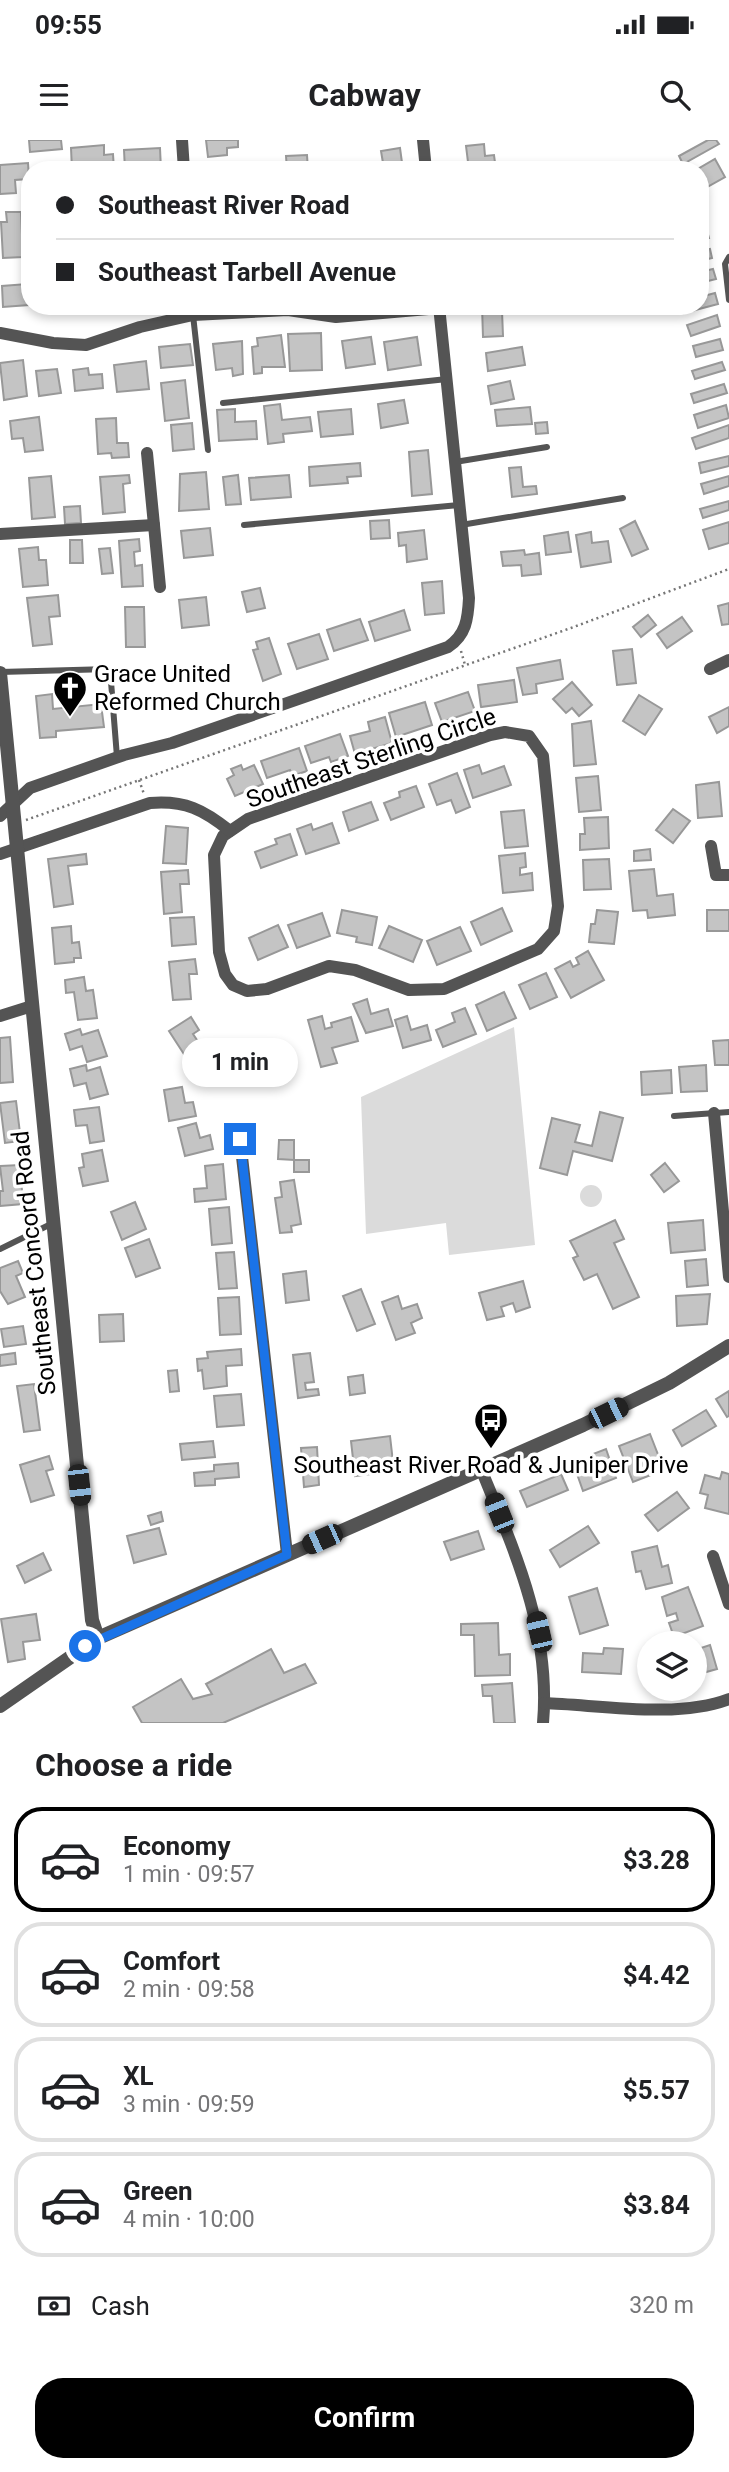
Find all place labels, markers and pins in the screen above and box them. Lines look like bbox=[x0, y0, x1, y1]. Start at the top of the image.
place label: Grace United Reformed Church bbox=[94, 660, 281, 716]
church icon: Grace United Reformed Church bbox=[51, 669, 89, 718]
bus stop icon: Southeast River Road & Juniper Drive bbox=[472, 1401, 510, 1450]
place label: Southeast River Road & Juniper Drive bbox=[294, 1451, 688, 1479]

